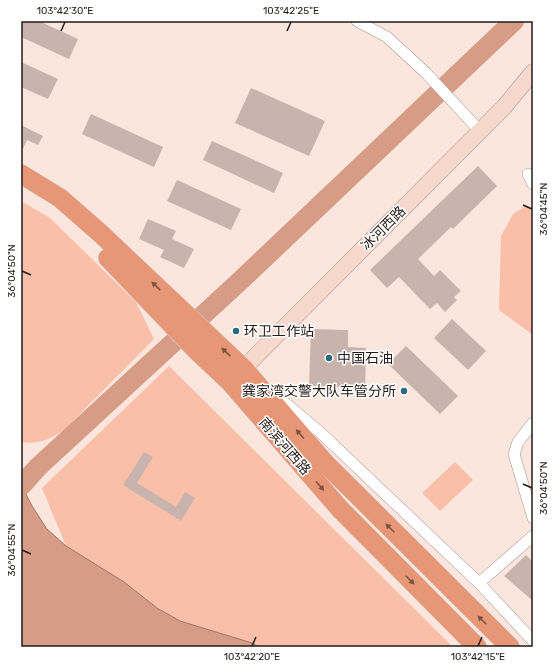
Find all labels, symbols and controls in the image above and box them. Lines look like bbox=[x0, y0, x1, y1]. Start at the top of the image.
text: 103°42'30"E bbox=[37, 5, 93, 17]
text: 103°42'25"E bbox=[263, 5, 319, 17]
text: 36°04'45"N bbox=[538, 183, 550, 235]
street label: 冰河西路 bbox=[358, 203, 409, 254]
text: 36°04'50"N bbox=[6, 244, 18, 298]
one-way arrow bbox=[151, 282, 161, 291]
place label: 环卫工作站 bbox=[244, 323, 314, 340]
marker: 环卫工作站 bbox=[231, 326, 241, 336]
one-way arrow bbox=[221, 348, 231, 357]
place label: 中国石油 bbox=[337, 350, 393, 367]
marker: 中国石油 bbox=[324, 353, 334, 363]
place label: 龚家湾交警大队车管分所 bbox=[242, 383, 396, 400]
marker: 龚家湾交警大队车管分所 bbox=[399, 386, 409, 396]
street label: 南滨河西路 bbox=[255, 414, 314, 478]
one-way arrow bbox=[296, 429, 305, 440]
text: 36°04'50"N bbox=[538, 461, 550, 515]
one-way arrow bbox=[315, 481, 324, 491]
text: 36°04'55"N bbox=[6, 523, 18, 577]
one-way arrow bbox=[385, 523, 395, 533]
one-way arrow bbox=[405, 575, 415, 584]
one-way arrow bbox=[477, 615, 487, 624]
text: 103°42'20"E bbox=[224, 651, 280, 663]
text: 103°42'15"E bbox=[451, 651, 505, 663]

